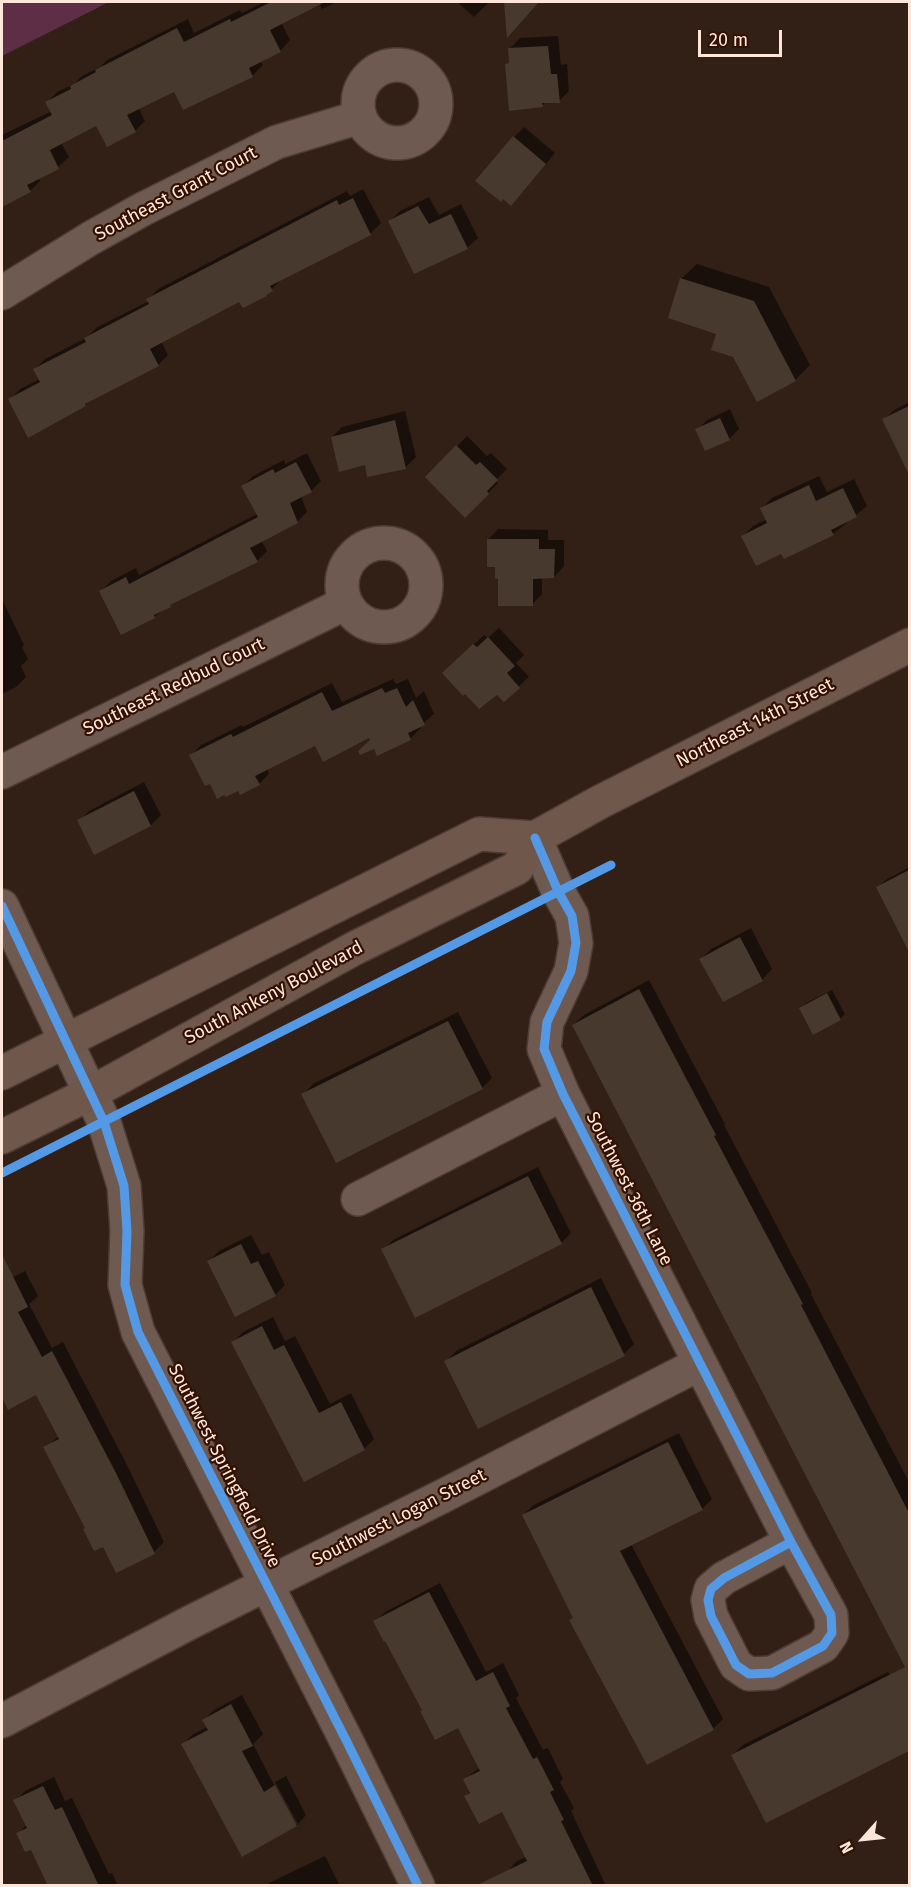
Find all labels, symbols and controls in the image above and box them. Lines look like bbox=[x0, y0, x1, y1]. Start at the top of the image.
scale bar bbox=[701, 18, 785, 56]
text: 20 m bbox=[709, 29, 748, 51]
street label: Southeast Grant Court bbox=[91, 142, 261, 246]
street label: Southeast Redbud Court bbox=[80, 634, 268, 740]
street label: Northeast 14th Street bbox=[673, 674, 837, 772]
street label: South Ankeny Boulevard bbox=[181, 937, 367, 1049]
street label: Southwest 36th Lane bbox=[581, 1109, 677, 1269]
street label: Southwest Springfield Drive bbox=[163, 1361, 285, 1571]
street label: Southwest Logan Street bbox=[308, 1465, 490, 1571]
north arrow bbox=[833, 1809, 893, 1869]
text: N bbox=[836, 1838, 857, 1856]

